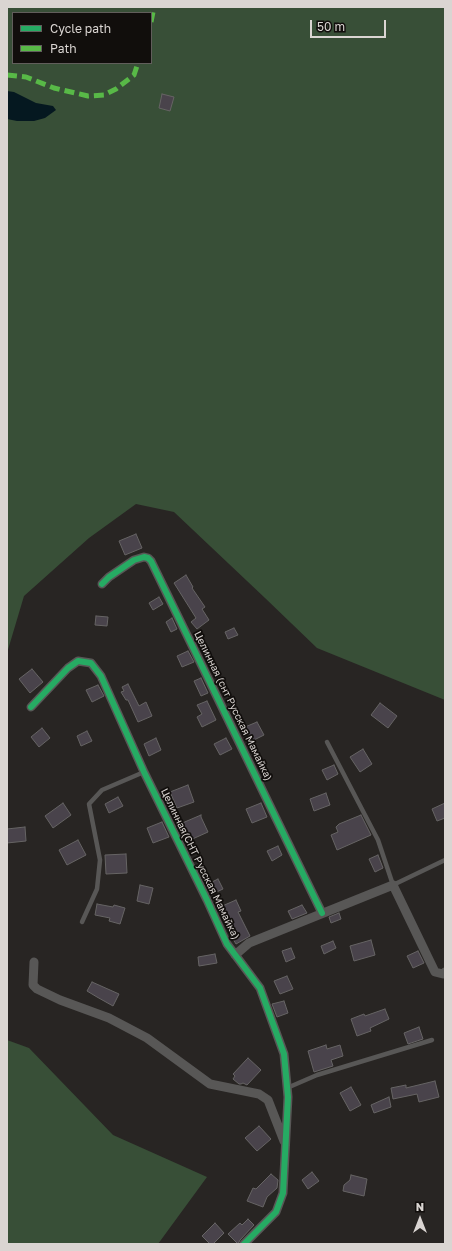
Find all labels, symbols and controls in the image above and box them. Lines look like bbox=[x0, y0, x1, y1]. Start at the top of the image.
legend bbox=[12, 12, 152, 64]
scale bar bbox=[312, 12, 388, 38]
text: 50 m bbox=[317, 19, 345, 34]
text: Cycle path bbox=[50, 21, 111, 36]
text: Path bbox=[50, 41, 77, 56]
street label: Целинная (снт Русская Мамайка) bbox=[191, 629, 275, 783]
street label: Целинная(СНТ Русская Мамайка) bbox=[158, 787, 242, 941]
north arrow bbox=[400, 1199, 440, 1239]
text: N bbox=[416, 1200, 424, 1213]

